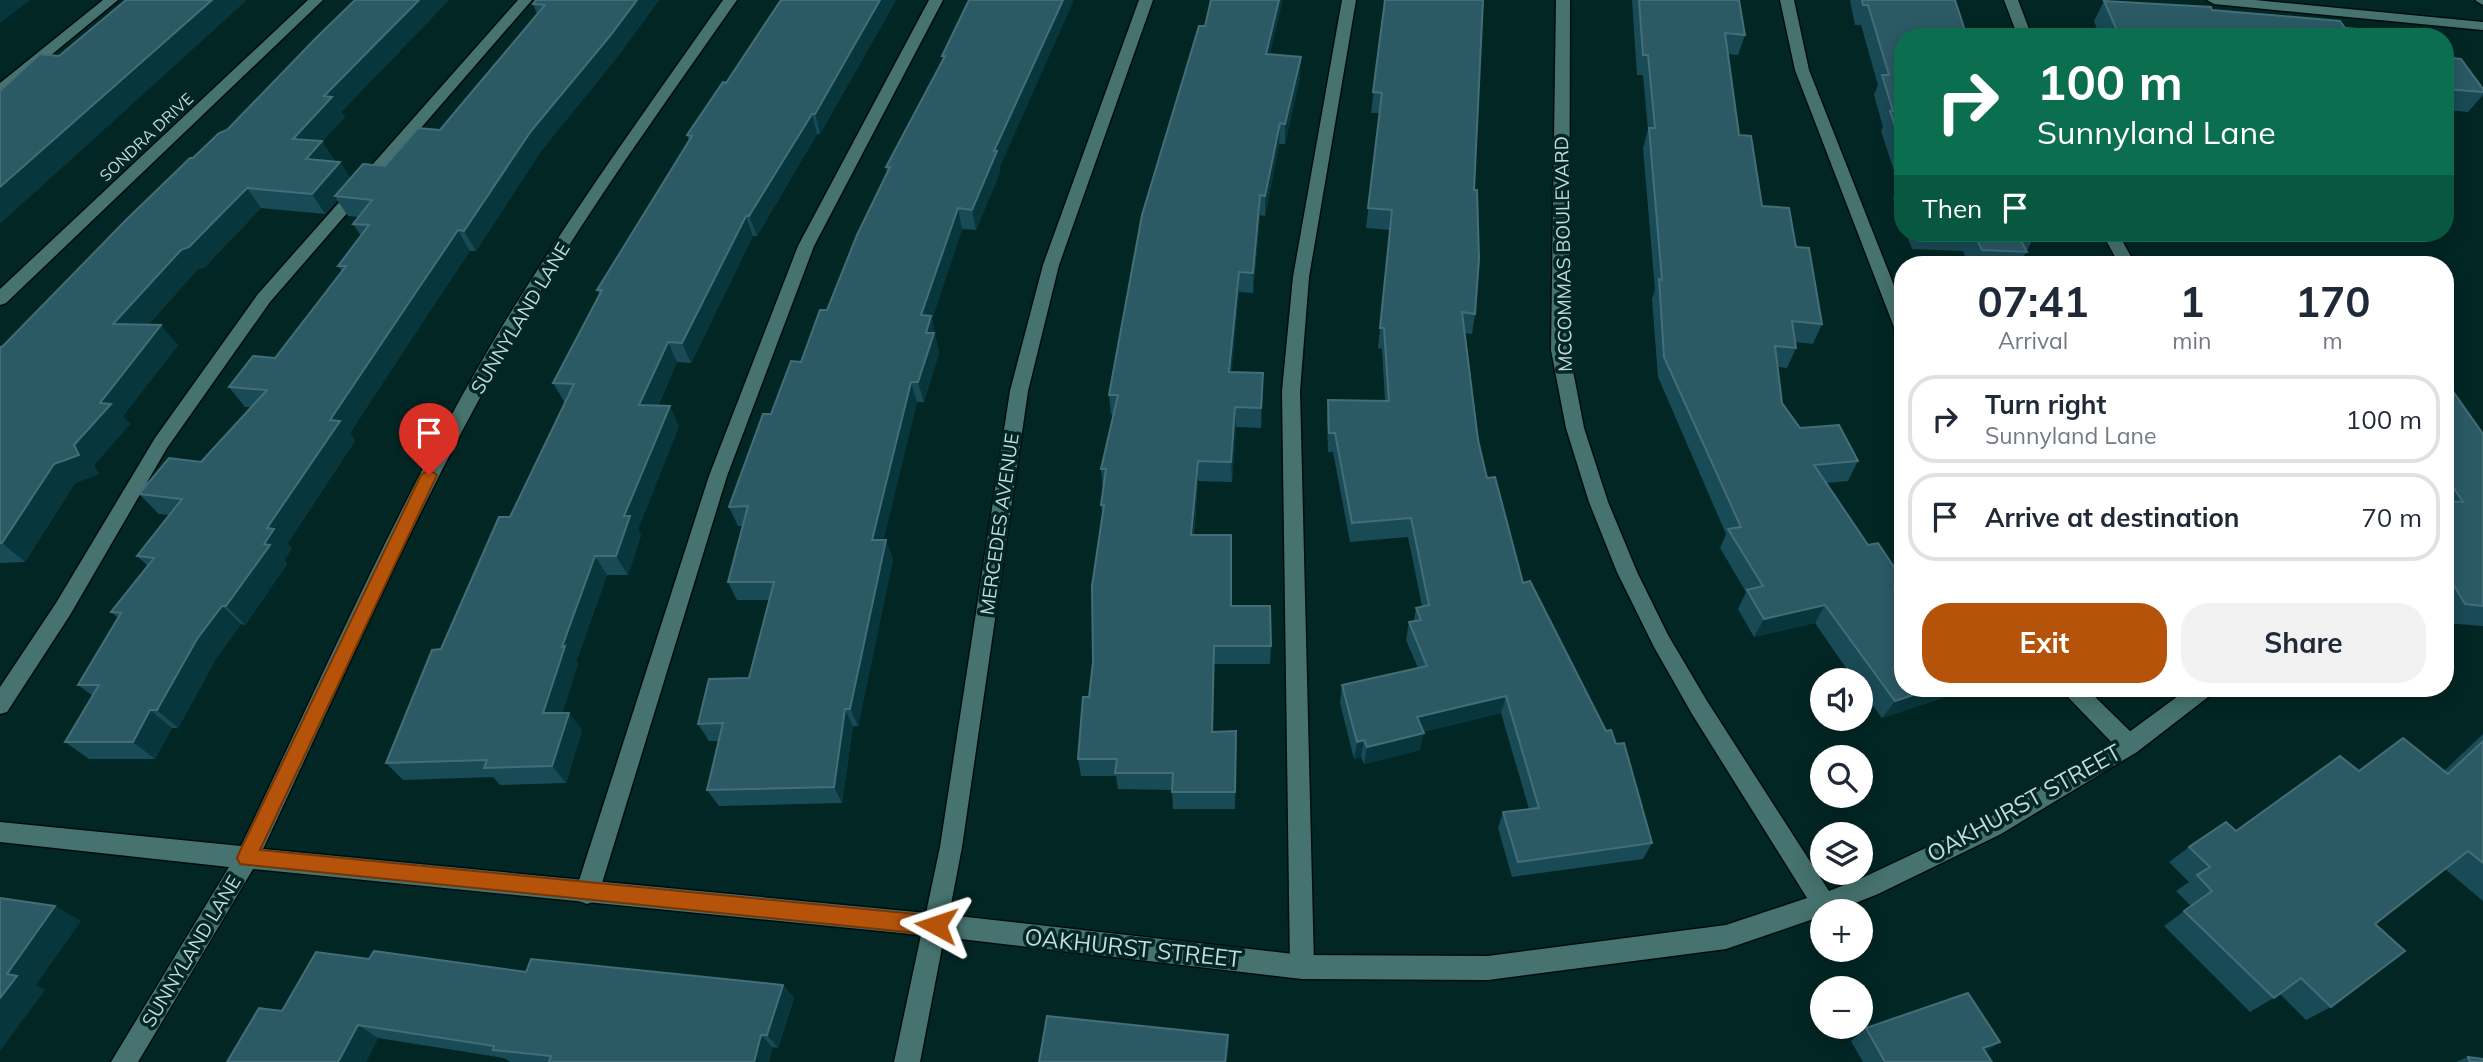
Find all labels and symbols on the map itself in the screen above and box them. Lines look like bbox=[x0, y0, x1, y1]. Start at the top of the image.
street label: SONDRA DRIVE bbox=[95, 88, 197, 186]
street label: MCCOMMAS BOULEVARD bbox=[1549, 136, 1577, 372]
street label: SUNNYLAND LANE bbox=[465, 238, 575, 398]
pin bbox=[399, 403, 459, 475]
street label: MERCEDES AVENUE bbox=[974, 432, 1024, 616]
street label: OAKHURST STREET bbox=[1922, 737, 2126, 868]
street label: SUNNYLAND LANE bbox=[136, 871, 246, 1031]
position arrow bbox=[899, 888, 973, 962]
street label: OAKHURST STREET bbox=[1023, 922, 1243, 973]

